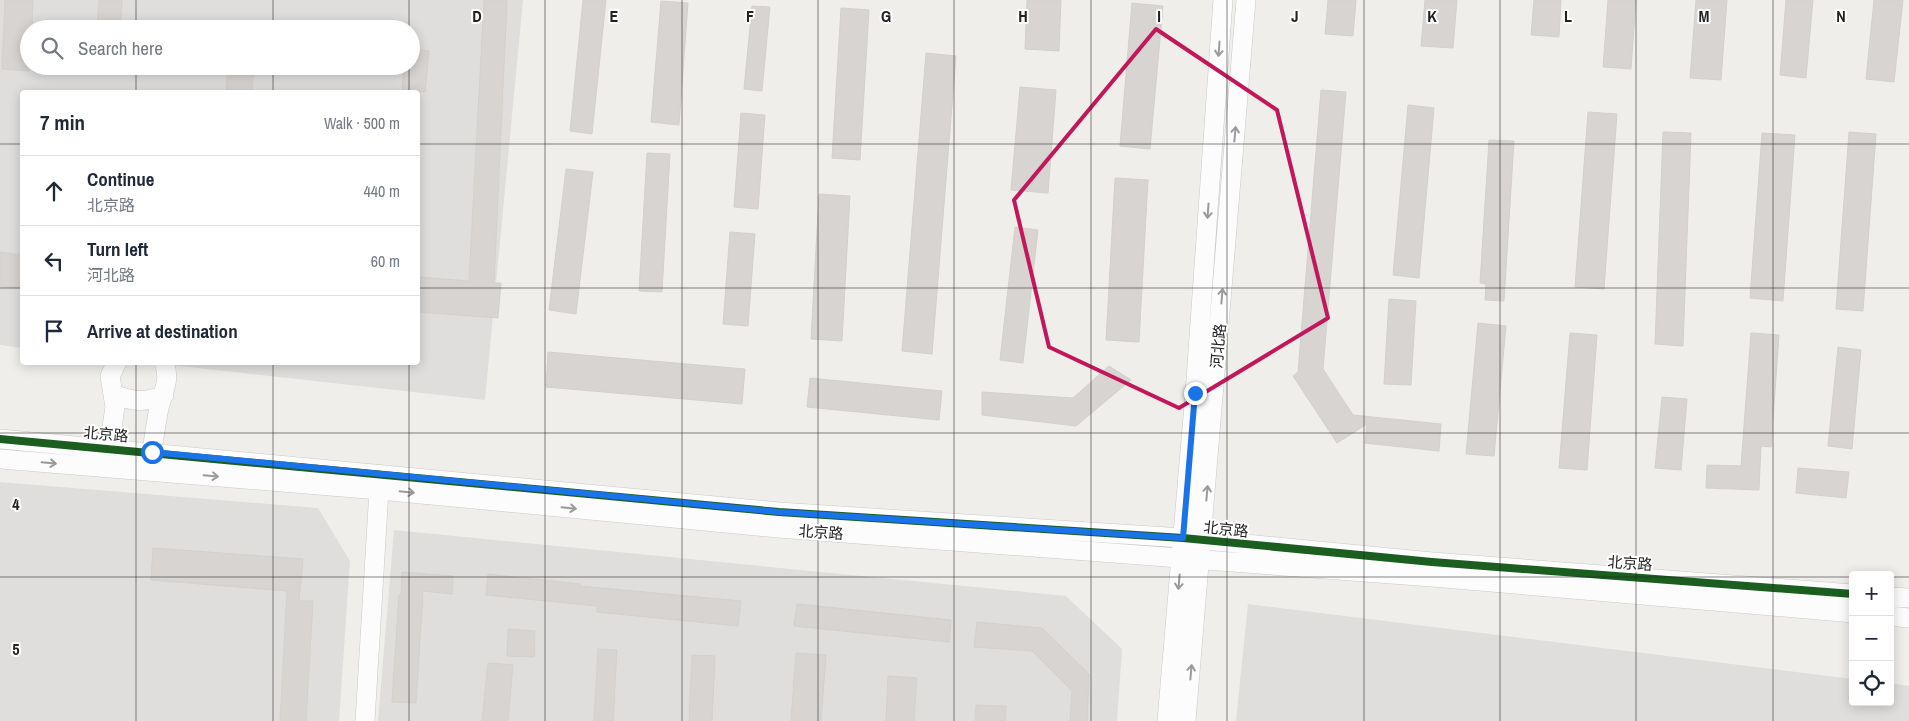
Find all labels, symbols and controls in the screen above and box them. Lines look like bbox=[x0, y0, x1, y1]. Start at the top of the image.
text: D bbox=[472, 5, 482, 27]
text: E bbox=[610, 5, 619, 27]
text: F bbox=[746, 5, 754, 27]
text: G bbox=[881, 5, 891, 27]
text: H bbox=[1018, 5, 1028, 27]
text: I bbox=[1157, 5, 1161, 27]
text: J bbox=[1291, 5, 1299, 27]
text: K bbox=[1427, 5, 1437, 27]
text: L bbox=[1564, 5, 1572, 27]
text: M bbox=[1699, 5, 1710, 27]
text: N bbox=[1836, 5, 1846, 27]
search box bbox=[20, 20, 420, 75]
icon: search bbox=[38, 34, 66, 62]
text: Search here bbox=[78, 35, 163, 61]
one-way arrow bbox=[1215, 40, 1224, 56]
text: 7 min bbox=[40, 108, 85, 137]
text: Walk · 500 m bbox=[324, 112, 400, 134]
one-way arrow bbox=[1231, 127, 1240, 143]
text: Continue bbox=[87, 166, 155, 192]
icon: ahead bbox=[40, 177, 68, 205]
text: 440 m bbox=[364, 180, 400, 202]
text: 北京路 bbox=[87, 194, 135, 216]
one-way arrow bbox=[1203, 202, 1212, 218]
text: Turn left bbox=[87, 236, 148, 262]
icon: left bbox=[40, 247, 68, 275]
text: 60 m bbox=[371, 250, 400, 272]
text: 河北路 bbox=[87, 264, 135, 286]
one-way arrow bbox=[1218, 289, 1227, 305]
icon: arrive bbox=[40, 317, 68, 345]
text: Arrive at destination bbox=[87, 318, 238, 344]
street label: 河北路 bbox=[1206, 323, 1230, 369]
route end bbox=[1184, 382, 1207, 405]
street label: 北京路 bbox=[83, 422, 129, 446]
route start bbox=[141, 441, 164, 464]
one-way arrow bbox=[40, 458, 56, 468]
one-way arrow bbox=[202, 471, 218, 481]
one-way arrow bbox=[1202, 485, 1211, 501]
one-way arrow bbox=[399, 487, 415, 497]
text: 4 bbox=[12, 493, 20, 515]
one-way arrow bbox=[561, 503, 577, 513]
street label: 北京路 bbox=[1203, 516, 1249, 542]
street label: 北京路 bbox=[798, 520, 844, 544]
street label: 北京路 bbox=[1607, 551, 1653, 575]
map controls bbox=[1849, 571, 1894, 706]
button: + bbox=[1849, 571, 1894, 616]
one-way arrow bbox=[1174, 574, 1184, 590]
button: − bbox=[1849, 616, 1894, 661]
text: 5 bbox=[12, 638, 20, 660]
button: locate bbox=[1849, 661, 1894, 706]
one-way arrow bbox=[1186, 665, 1195, 681]

